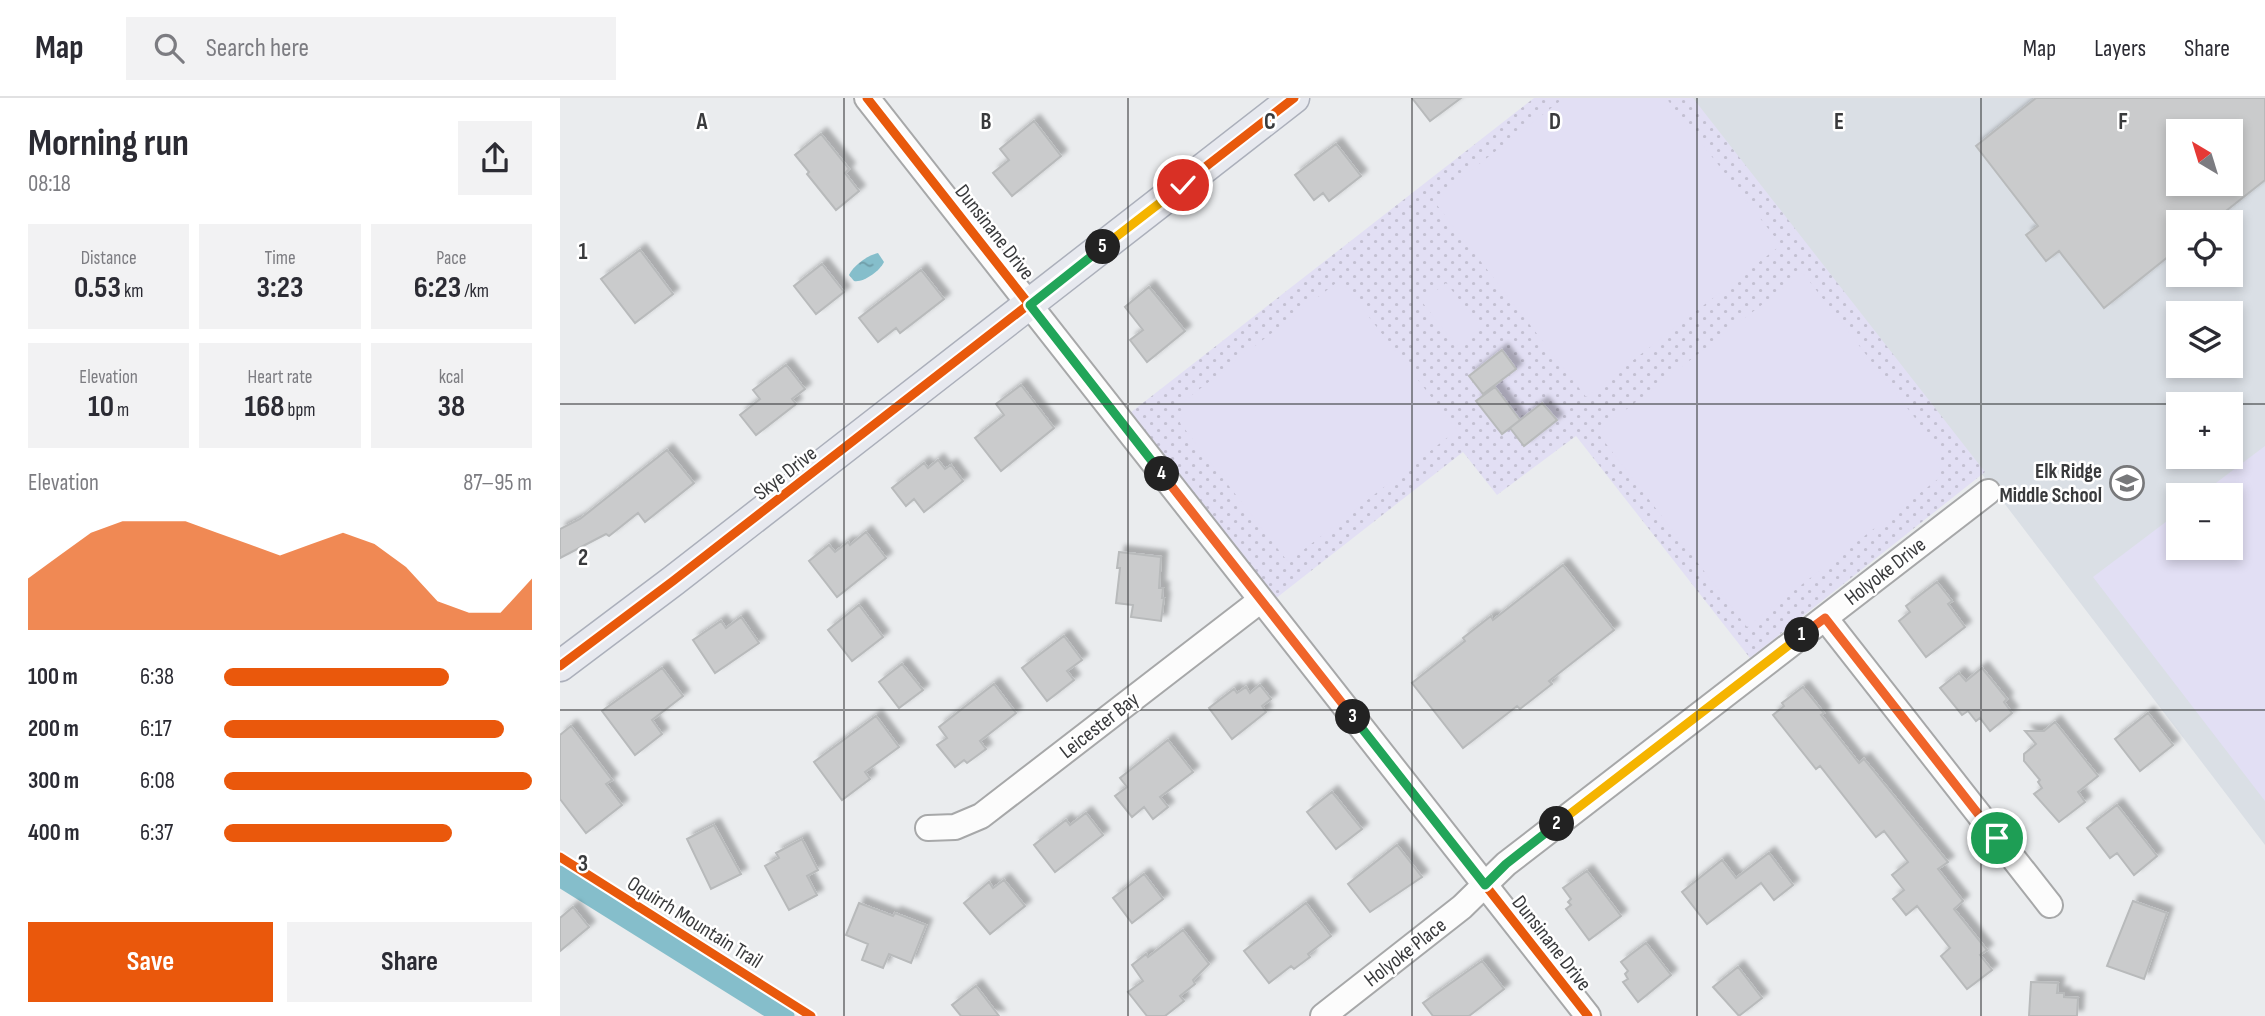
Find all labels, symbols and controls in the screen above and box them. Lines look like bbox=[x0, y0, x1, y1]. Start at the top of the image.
search box bbox=[126, 17, 616, 80]
text: Map bbox=[35, 28, 84, 68]
icon: search bbox=[150, 29, 188, 67]
text: Search here bbox=[206, 33, 309, 64]
text: Map bbox=[2023, 34, 2056, 63]
text: Layers bbox=[2094, 34, 2146, 63]
text: Share bbox=[2184, 34, 2230, 63]
text: A bbox=[696, 108, 709, 136]
text: B bbox=[981, 108, 992, 136]
text: C bbox=[1264, 108, 1276, 136]
text: D bbox=[1549, 108, 1561, 136]
text: E bbox=[1834, 108, 1844, 136]
text: F bbox=[2118, 108, 2128, 136]
north arrow bbox=[2166, 119, 2244, 196]
map controls bbox=[2166, 119, 2243, 560]
text: Morning run bbox=[28, 121, 189, 166]
button: share bbox=[458, 121, 532, 195]
pin bbox=[1153, 155, 1213, 215]
icon: check bbox=[1164, 166, 1202, 204]
text: 08:18 bbox=[28, 170, 71, 198]
street label: Dunsinane Drive bbox=[950, 180, 1040, 285]
button: locate bbox=[2166, 210, 2243, 287]
pin: 5 bbox=[1086, 230, 1120, 264]
text: 5 bbox=[1098, 235, 1107, 258]
text: 1 bbox=[578, 238, 588, 266]
text: Distance bbox=[81, 247, 137, 270]
text: Time bbox=[264, 247, 296, 270]
text: Pace bbox=[436, 247, 466, 270]
text: 0.53 bbox=[74, 270, 121, 306]
text: 3:23 bbox=[257, 270, 303, 306]
text: 6:23 bbox=[414, 270, 461, 306]
text: km bbox=[121, 280, 143, 303]
text: /km bbox=[461, 280, 489, 303]
button: layers bbox=[2166, 301, 2243, 378]
text: Elevation bbox=[79, 366, 138, 389]
text: Heart rate bbox=[248, 366, 312, 389]
text: kcal bbox=[439, 366, 464, 389]
text: 10 bbox=[88, 389, 114, 425]
text: 168 bbox=[244, 389, 285, 425]
text: 38 bbox=[438, 389, 465, 425]
button: + bbox=[2166, 392, 2243, 469]
text: m bbox=[114, 399, 129, 422]
text: bpm bbox=[285, 399, 316, 422]
street label: Skye Drive bbox=[749, 441, 822, 506]
pin: 4 bbox=[1144, 456, 1180, 492]
place label: Elk Ridge Middle School bbox=[1999, 459, 2102, 508]
text: 4 bbox=[1157, 462, 1166, 485]
school or university icon: Elk Ridge Middle School bbox=[2108, 464, 2146, 502]
text: Elevation bbox=[28, 469, 99, 497]
text: 87–95 m bbox=[463, 469, 532, 497]
button: − bbox=[2166, 483, 2243, 560]
street label: Holyoke Drive bbox=[1840, 532, 1931, 611]
text: 2 bbox=[578, 544, 588, 572]
pin: 1 bbox=[1784, 618, 1820, 652]
text: 1 bbox=[1798, 623, 1805, 646]
text: 100 m bbox=[28, 663, 78, 691]
text: 6:38 bbox=[140, 663, 174, 691]
street label: Leicester Bay bbox=[1055, 687, 1144, 764]
pin: 3 bbox=[1336, 700, 1370, 734]
text: 3 bbox=[1348, 705, 1357, 728]
text: 200 m bbox=[28, 715, 79, 743]
text: 6:17 bbox=[140, 715, 172, 743]
text: 300 m bbox=[28, 767, 79, 795]
text: 6:08 bbox=[140, 767, 175, 795]
pin: 2 bbox=[1539, 806, 1574, 842]
pin bbox=[1967, 808, 2027, 868]
text: 2 bbox=[1552, 812, 1561, 835]
text: 400 m bbox=[28, 819, 79, 847]
text: 6:37 bbox=[140, 819, 173, 847]
icon: arrive bbox=[1978, 819, 2016, 857]
text: 3 bbox=[578, 850, 588, 878]
street label: Oquirrh Mountain Trail bbox=[623, 871, 767, 974]
street label: Dunsinane Drive bbox=[1507, 891, 1597, 996]
street label: Holyoke Place bbox=[1359, 913, 1451, 992]
button: Save bbox=[28, 922, 273, 1002]
button: Share bbox=[287, 922, 532, 1002]

